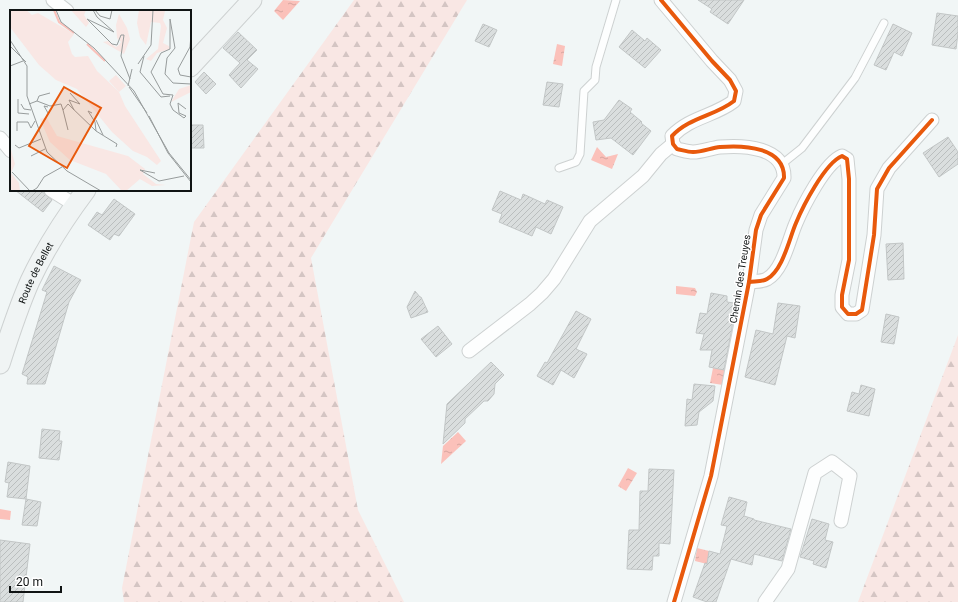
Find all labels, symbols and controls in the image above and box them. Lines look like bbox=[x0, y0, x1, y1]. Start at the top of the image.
inset map bbox=[10, 10, 191, 191]
street label: Chemin des Treuyes bbox=[728, 234, 752, 324]
street label: Route de Bellet bbox=[16, 240, 55, 305]
scale bar bbox=[10, 568, 61, 594]
text: 20 m bbox=[16, 575, 43, 589]

